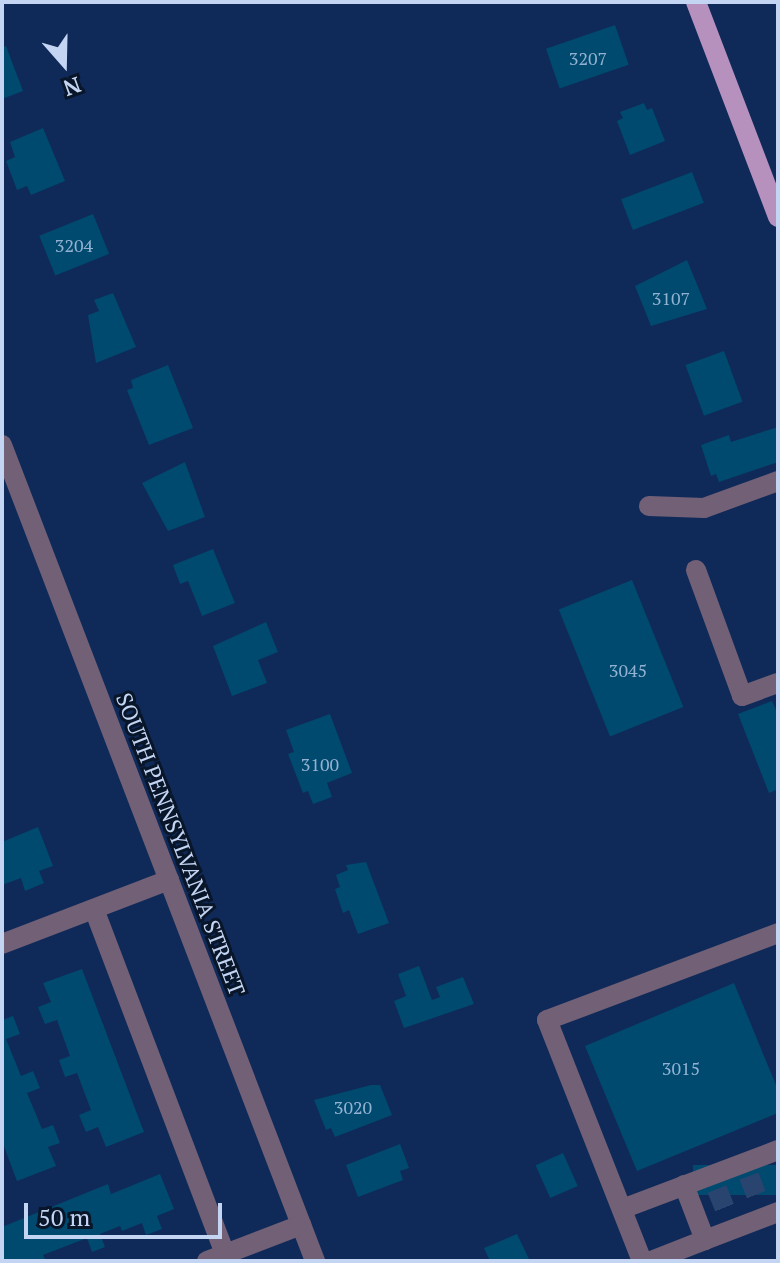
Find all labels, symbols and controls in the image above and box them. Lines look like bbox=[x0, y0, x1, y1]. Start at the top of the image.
north arrow bbox=[24, 24, 104, 104]
house number: 3207 bbox=[569, 47, 607, 69]
text: N bbox=[60, 71, 85, 104]
house number: 3204 bbox=[55, 234, 93, 256]
house number: 3107 bbox=[652, 287, 690, 309]
house number: 3045 bbox=[609, 659, 647, 681]
street label: SOUTH PENNSYLVANIA STREET bbox=[111, 689, 251, 999]
house number: 3100 bbox=[301, 753, 339, 775]
house number: 3015 bbox=[662, 1057, 700, 1079]
house number: 3020 bbox=[334, 1096, 372, 1118]
scale bar bbox=[28, 1187, 226, 1237]
text: 50 m bbox=[38, 1201, 90, 1233]

